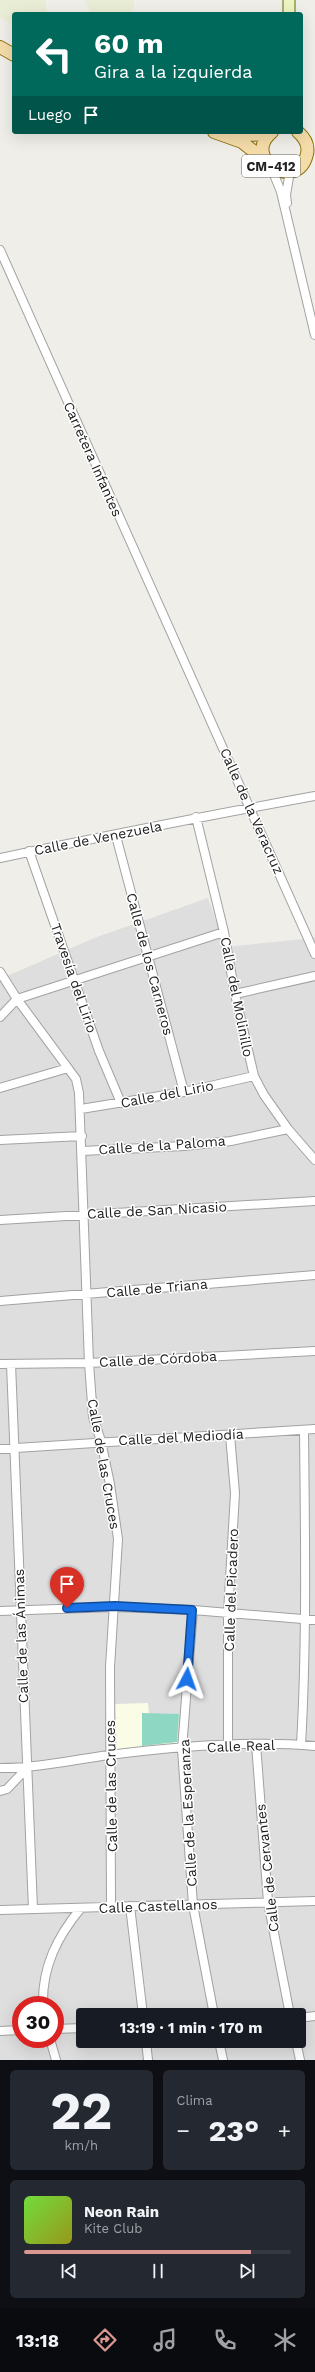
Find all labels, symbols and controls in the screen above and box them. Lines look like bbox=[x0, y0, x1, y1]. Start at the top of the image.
text: 60 m bbox=[94, 27, 164, 60]
icon: left bbox=[28, 28, 80, 80]
text: Gira a la izquierda bbox=[94, 61, 253, 82]
icon: arrive bbox=[80, 104, 102, 126]
text: Luego bbox=[28, 106, 72, 124]
road number: CM-412 bbox=[242, 155, 300, 177]
street label: Carretera Infantes bbox=[60, 399, 126, 519]
street label: Calle de la Veracruz bbox=[217, 745, 287, 877]
street label: Calle de Venezuela bbox=[33, 818, 163, 858]
street label: Calle de los Carneros bbox=[123, 891, 177, 1037]
street label: Travesía del Lirio bbox=[48, 921, 100, 1035]
street label: Calle del Molinillo bbox=[218, 936, 256, 1058]
street label: Calle del Lirio bbox=[119, 1077, 215, 1111]
street label: Calle de la Paloma bbox=[98, 1133, 226, 1157]
street label: Calle de San Nicasio bbox=[87, 1198, 227, 1222]
street label: Calle de Triana bbox=[106, 1276, 208, 1300]
street label: Calle de Córdoba bbox=[99, 1348, 217, 1370]
street label: Calle de las Cruces bbox=[85, 1398, 123, 1530]
street label: Calle del Mediodía bbox=[118, 1426, 244, 1448]
street label: Calle del Picadero bbox=[221, 1528, 241, 1652]
pin bbox=[50, 1567, 84, 1608]
street label: Calle de las Ánimas bbox=[11, 1568, 31, 1704]
icon: arrive bbox=[56, 1573, 78, 1595]
position arrow bbox=[166, 1658, 208, 1700]
street label: Calle de las Cruces bbox=[102, 1720, 120, 1852]
street label: Calle Real bbox=[207, 1737, 276, 1755]
street label: Calle de la Esperanza bbox=[176, 1739, 200, 1887]
street label: Calle de Cervantes bbox=[252, 1803, 282, 1933]
street label: Calle Castellanos bbox=[98, 1896, 218, 1916]
speed limit sign: 30 bbox=[12, 1996, 64, 2048]
text: 13:19 · 1 min · 170 m bbox=[120, 2019, 262, 2037]
text: 22 bbox=[50, 2081, 112, 2142]
text: Clima bbox=[177, 2093, 213, 2108]
text: 23° bbox=[208, 2113, 259, 2148]
text: − bbox=[177, 2118, 190, 2143]
text: + bbox=[278, 2118, 291, 2143]
text: km/h bbox=[65, 2138, 98, 2153]
text: Neon Rain bbox=[84, 2203, 159, 2221]
text: Kite Club bbox=[84, 2221, 142, 2236]
icon: previous bbox=[58, 2260, 80, 2282]
icon: pause bbox=[147, 2260, 169, 2282]
icon: next bbox=[236, 2260, 258, 2282]
icon: directions bbox=[91, 2326, 119, 2354]
icon: music bbox=[151, 2326, 179, 2354]
icon: phone bbox=[211, 2326, 239, 2354]
icon: climate bbox=[271, 2326, 299, 2354]
text: 13:18 bbox=[16, 2330, 59, 2351]

